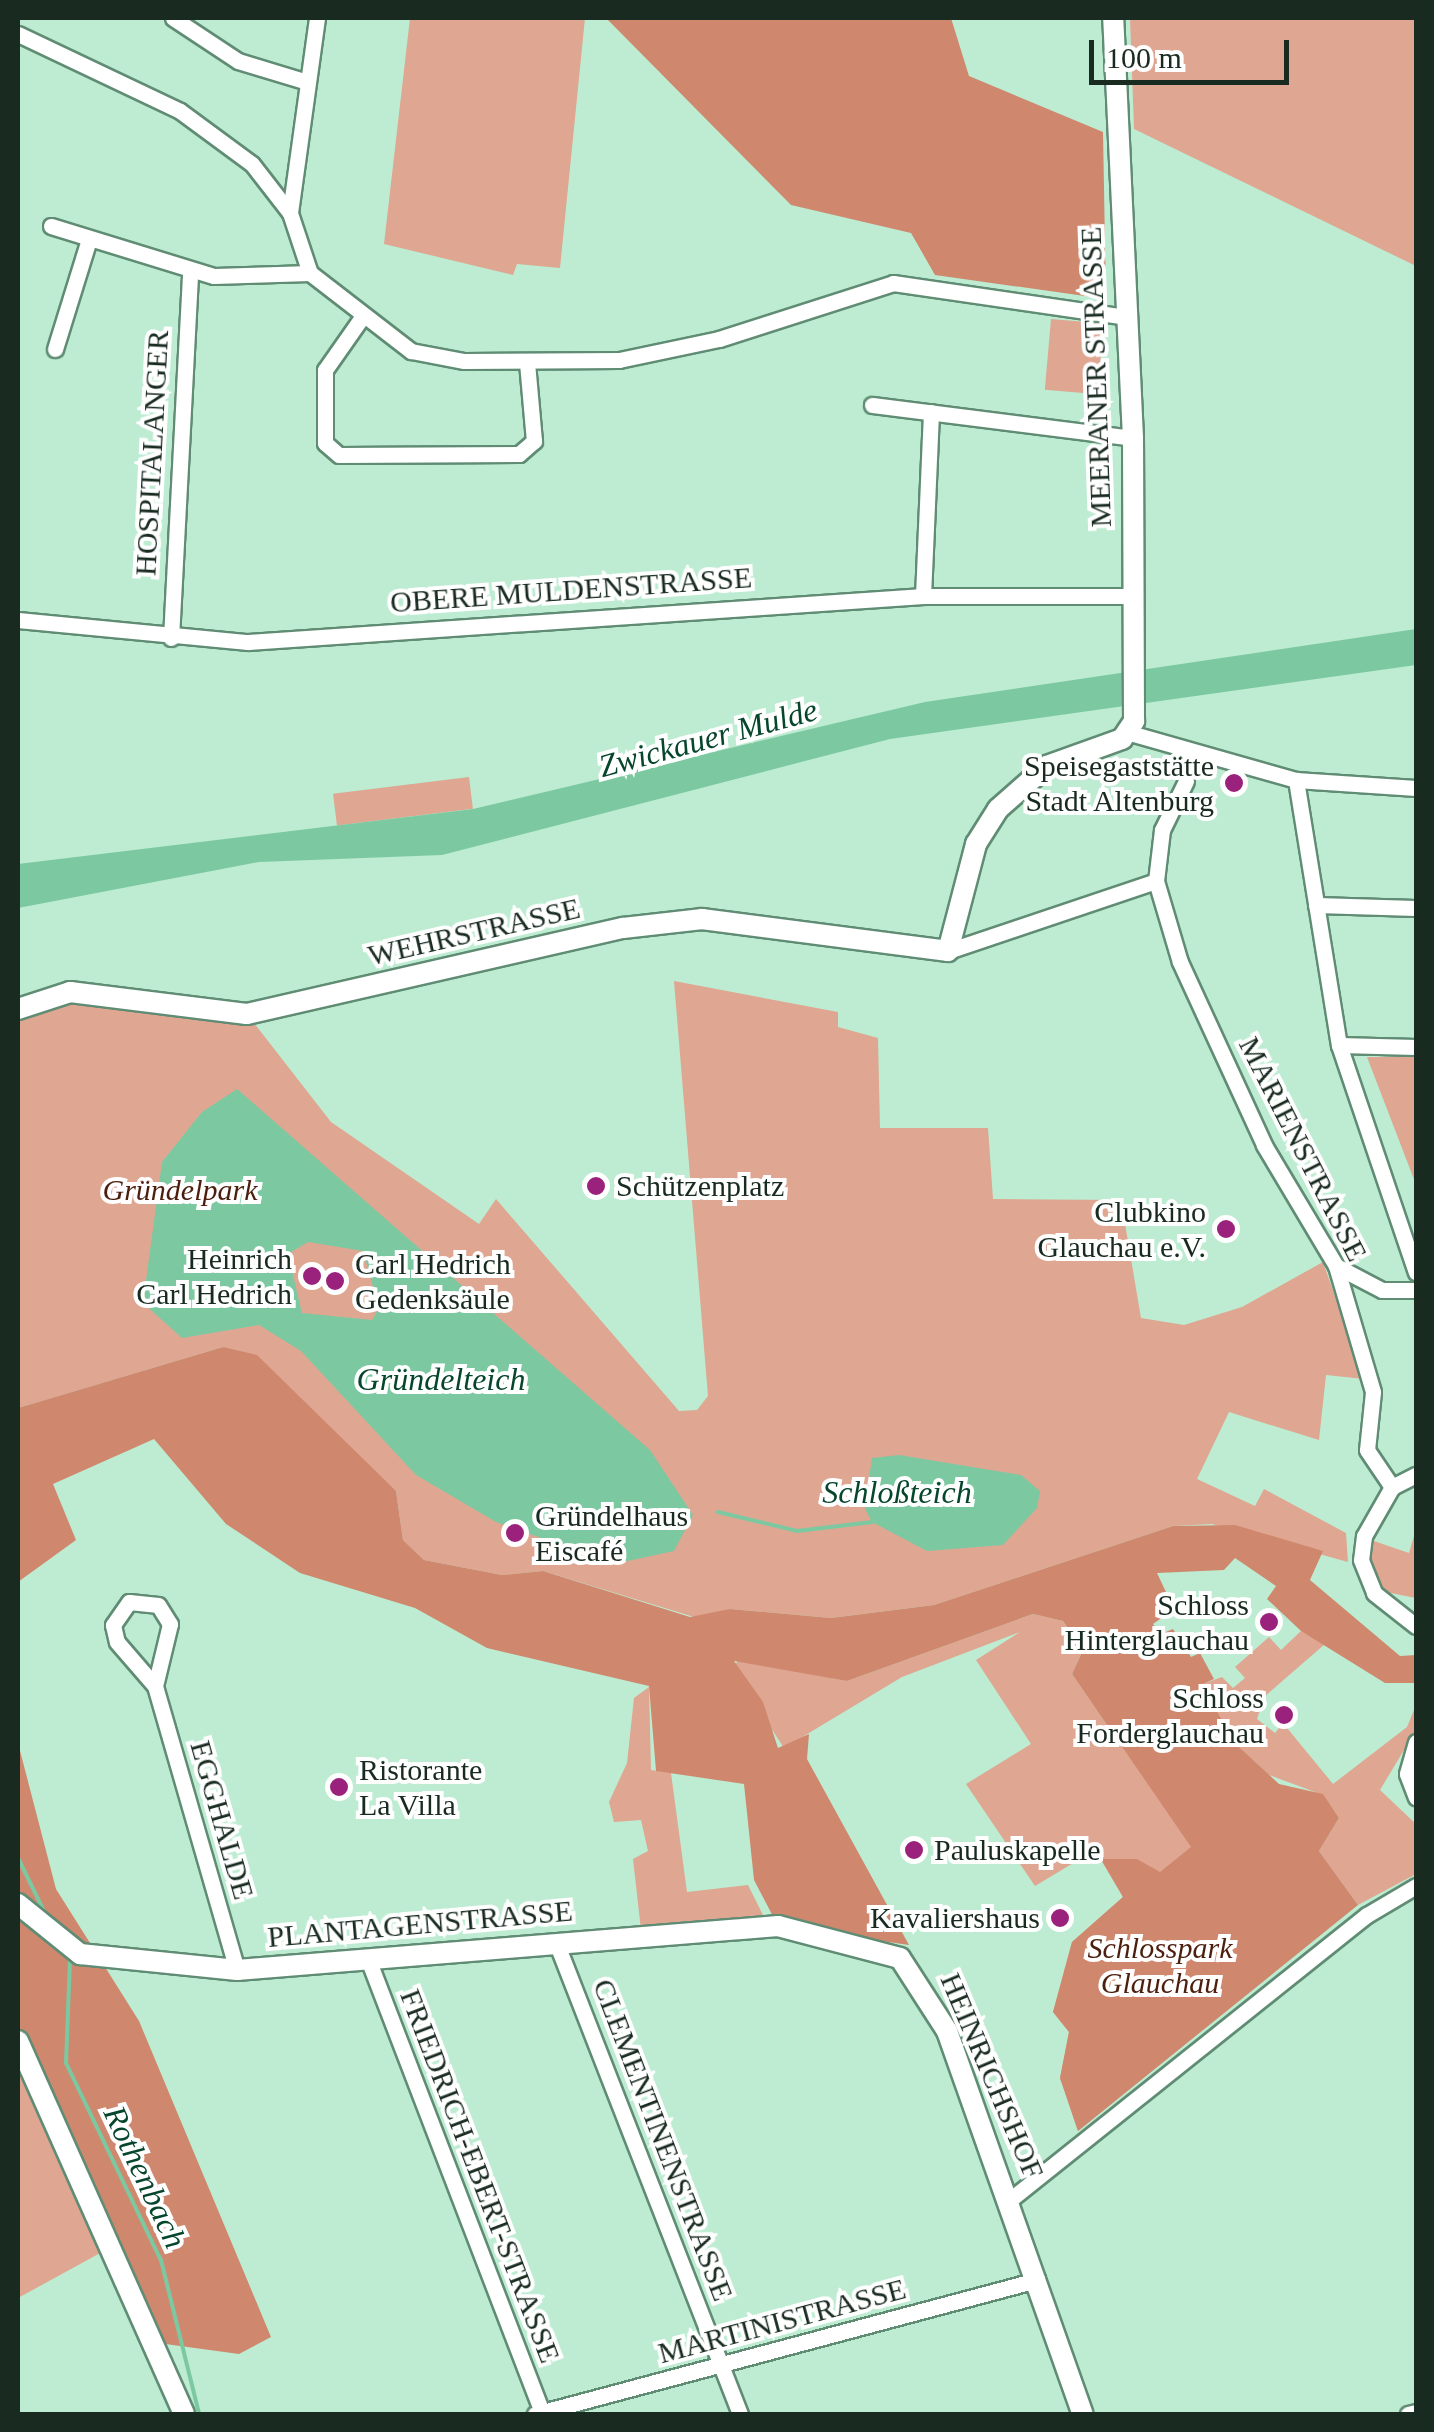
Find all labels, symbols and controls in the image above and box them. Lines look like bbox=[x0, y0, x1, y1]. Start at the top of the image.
scale bar bbox=[1094, 20, 1294, 82]
text: 100 m bbox=[1106, 41, 1182, 74]
street label: MEERANER STRASSE bbox=[1073, 226, 1119, 528]
street label: HOSPITALANGER bbox=[128, 329, 176, 577]
street label: OBERE MULDENSTRASSE bbox=[389, 559, 753, 621]
water label: Zwickauer Mulde bbox=[594, 690, 822, 786]
place label: Speisegaststätte Stadt Altenburg bbox=[1024, 748, 1214, 818]
marker: Speisegaststätte Stadt Altenburg bbox=[1223, 772, 1245, 794]
street label: WEHRSTRASSE bbox=[364, 890, 584, 974]
street label: MARIENSTRASSE bbox=[1231, 1031, 1375, 1267]
place label: Schützenplatz bbox=[616, 1168, 784, 1204]
park label: Gründelpark bbox=[103, 1172, 257, 1208]
marker: Schützenplatz bbox=[585, 1175, 607, 1197]
place label: Clubkino Glauchau e.V. bbox=[1037, 1194, 1206, 1264]
marker: Clubkino Glauchau e.V. bbox=[1215, 1218, 1237, 1240]
place label: Heinrich Carl Hedrich bbox=[136, 1241, 292, 1312]
place label: Carl Hedrich Gedenksäule bbox=[355, 1246, 511, 1316]
marker: Heinrich Carl Hedrich bbox=[301, 1265, 323, 1287]
marker: Carl Hedrich Gedenksäule bbox=[324, 1270, 346, 1292]
water label: Gründelteich bbox=[357, 1360, 525, 1398]
water label: Schloßteich bbox=[822, 1473, 972, 1511]
place label: Gründelhaus Eiscafé bbox=[535, 1498, 688, 1568]
marker: Gründelhaus Eiscafé bbox=[504, 1522, 526, 1544]
place label: Schloss Hinterglauchau bbox=[1065, 1587, 1249, 1658]
marker: Schloss Hinterglauchau bbox=[1258, 1611, 1280, 1633]
place label: Schloss Forderglauchau bbox=[1076, 1680, 1264, 1750]
marker: Schloss Forderglauchau bbox=[1273, 1704, 1295, 1726]
street label: EGGHALDE bbox=[182, 1737, 262, 1903]
place label: Ristorante La Villa bbox=[359, 1752, 482, 1822]
marker: Ristorante La Villa bbox=[328, 1776, 350, 1798]
place label: Pauluskapelle bbox=[934, 1832, 1101, 1868]
marker: Pauluskapelle bbox=[903, 1839, 925, 1861]
street label: PLANTAGENSTRASSE bbox=[266, 1893, 574, 1955]
place label: Kavaliershaus bbox=[870, 1900, 1040, 1936]
marker: Kavaliershaus bbox=[1049, 1907, 1071, 1929]
park label: Schlosspark Glauchau bbox=[1088, 1930, 1232, 2000]
street label: HEINRICHSHOF bbox=[932, 1968, 1052, 2184]
street label: CLEMENTINENSTRASSE bbox=[585, 1974, 741, 2306]
street label: FRIEDRICH-EBERT-STRASSE bbox=[392, 1984, 568, 2368]
water label: Rothenbach bbox=[95, 2100, 195, 2254]
street label: MARTINISTRASSE bbox=[654, 2271, 910, 2371]

